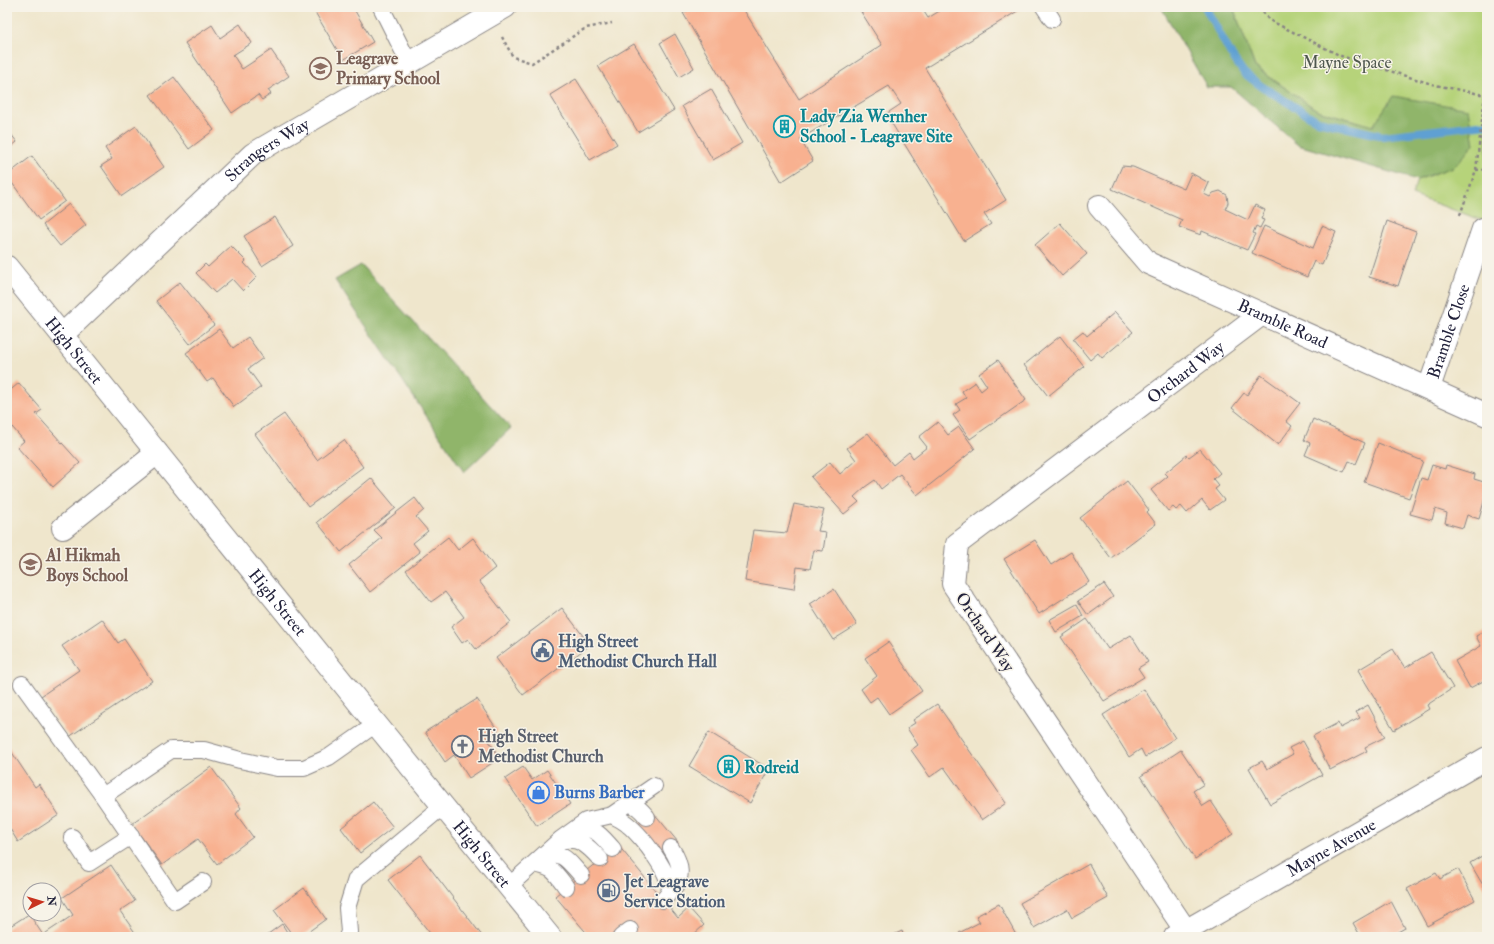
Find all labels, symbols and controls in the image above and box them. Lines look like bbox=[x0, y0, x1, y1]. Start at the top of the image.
place label: Leagrave Primary School bbox=[336, 48, 441, 90]
park label: Mayne Space bbox=[1302, 52, 1392, 74]
school or university icon: Leagrave Primary School bbox=[307, 55, 333, 81]
place label: Lady Zia Wernher School - Leagrave Site bbox=[800, 106, 953, 148]
street label: Strangers Way bbox=[220, 113, 314, 186]
building icon: Lady Zia Wernher School - Leagrave Site bbox=[772, 113, 798, 139]
street label: Bramble Close bbox=[1422, 281, 1474, 381]
street label: Bramble Road bbox=[1235, 294, 1332, 353]
street label: High Street bbox=[41, 312, 108, 388]
street label: Orchard Way bbox=[1142, 336, 1229, 408]
place label: Al Hikmah Boys School bbox=[45, 545, 129, 587]
school or university icon: Al Hikmah Boys School bbox=[17, 552, 43, 578]
street label: High Street bbox=[244, 564, 311, 641]
street label: Orchard Way bbox=[950, 588, 1019, 677]
place label: High Street Methodist Church Hall bbox=[557, 631, 718, 672]
public building icon: High Street Methodist Church Hall bbox=[530, 638, 556, 664]
place label: High Street Methodist Church bbox=[477, 726, 604, 767]
church icon: High Street Methodist Church bbox=[450, 733, 476, 759]
building icon: Rodreid bbox=[716, 754, 742, 780]
place label: Rodreid bbox=[744, 757, 799, 778]
shop icon: Burns Barber bbox=[525, 779, 551, 805]
place label: Burns Barber bbox=[554, 782, 645, 803]
street label: Mayne Avenue bbox=[1283, 814, 1379, 881]
street label: High Street bbox=[448, 816, 516, 892]
place label: Jet Leagrave Service Station bbox=[623, 871, 725, 912]
fuel station icon: Jet Leagrave Service Station bbox=[595, 878, 621, 904]
north arrow bbox=[22, 882, 62, 922]
text: N bbox=[44, 895, 58, 908]

